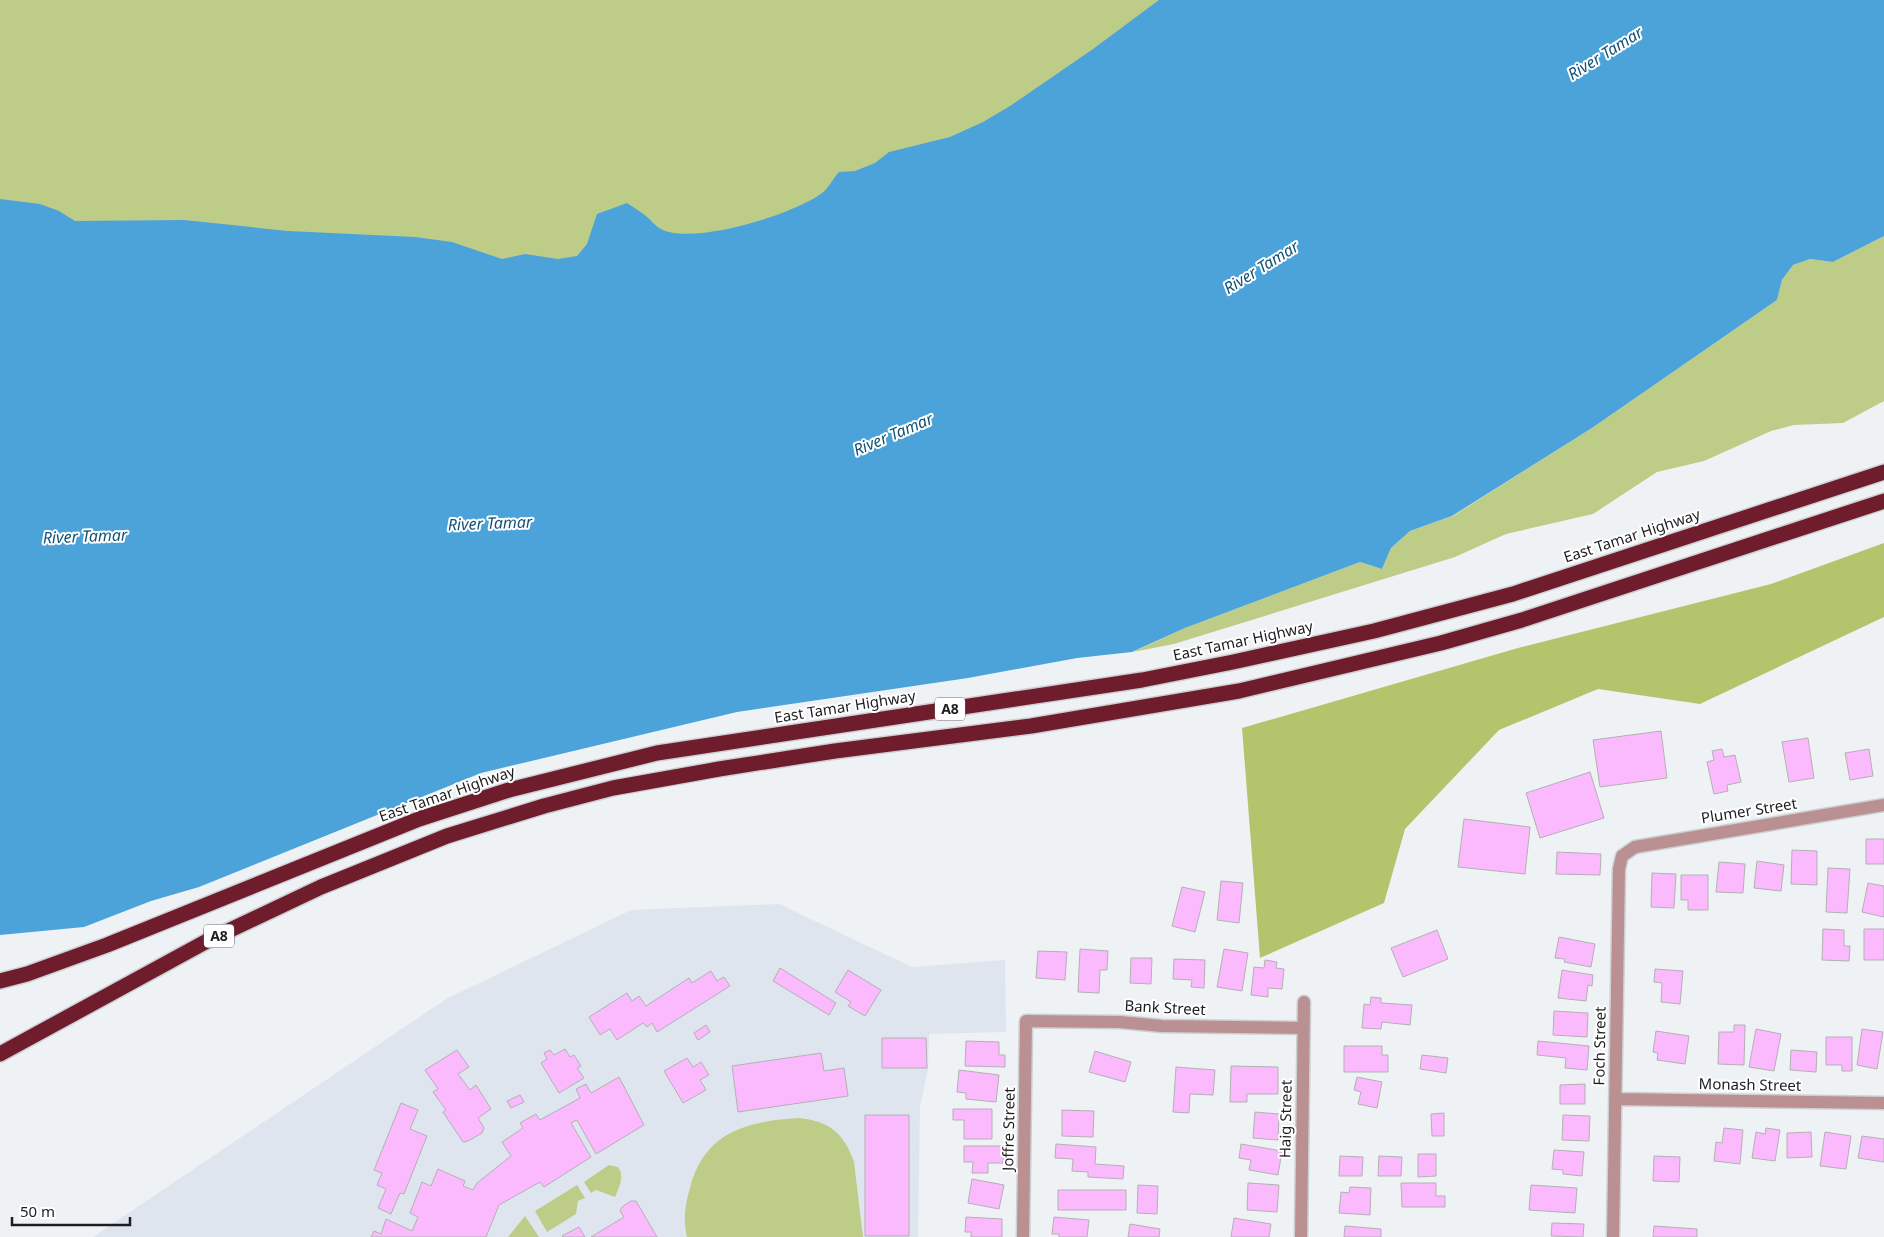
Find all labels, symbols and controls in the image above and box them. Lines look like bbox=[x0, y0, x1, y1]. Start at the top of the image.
water label: River Tamar bbox=[1563, 21, 1647, 85]
water label: River Tamar bbox=[1219, 235, 1303, 299]
water label: River Tamar bbox=[850, 407, 937, 461]
street label: East Tamar Highway bbox=[1561, 503, 1703, 567]
water label: River Tamar bbox=[447, 511, 533, 535]
water label: River Tamar bbox=[42, 524, 128, 548]
street label: East Tamar Highway bbox=[1171, 615, 1315, 665]
street label: East Tamar Highway bbox=[773, 685, 917, 727]
road number: A8 bbox=[935, 698, 965, 721]
street label: East Tamar Highway bbox=[376, 760, 518, 826]
street label: Plumer Street bbox=[1700, 792, 1799, 827]
road number: A8 bbox=[204, 924, 234, 948]
street label: Bank Street bbox=[1124, 995, 1207, 1019]
street label: Foch Street bbox=[1588, 1006, 1610, 1086]
street label: Monash Street bbox=[1699, 1073, 1802, 1095]
street label: Haig Street bbox=[1274, 1079, 1296, 1158]
street label: Joffre Street bbox=[997, 1086, 1019, 1173]
scale bar bbox=[12, 1194, 130, 1226]
text: 50 m bbox=[20, 1201, 55, 1221]

